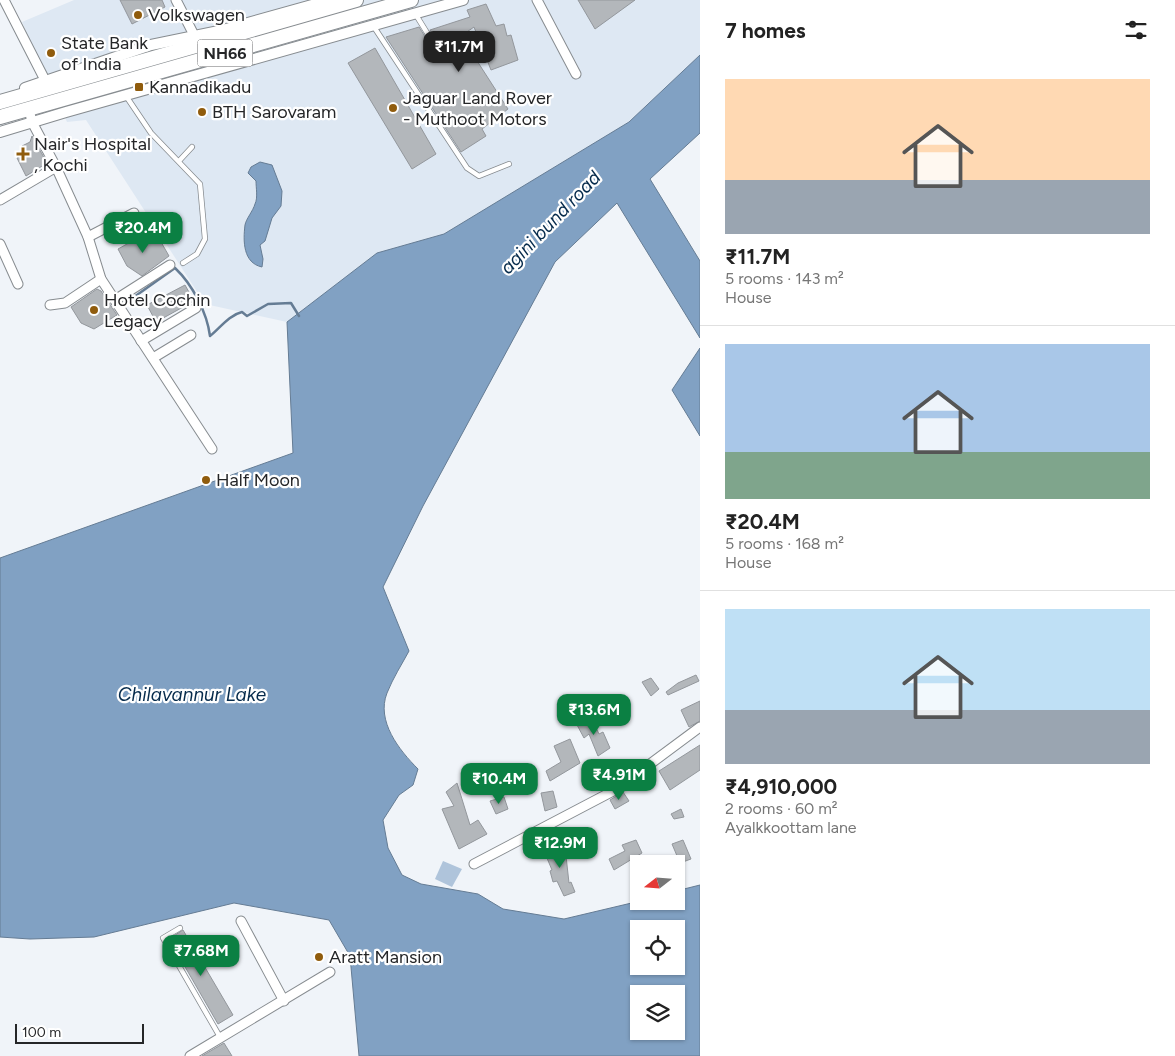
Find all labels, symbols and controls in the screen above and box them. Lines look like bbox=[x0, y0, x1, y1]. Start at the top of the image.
place label: Volkswagen bbox=[148, 4, 245, 26]
marker: Volkswagen bbox=[132, 9, 144, 21]
icon: filters bbox=[1122, 16, 1150, 44]
text: 7 homes bbox=[725, 18, 806, 43]
pin: ₹11.7M bbox=[418, 30, 500, 73]
place label: State Bank of India bbox=[61, 32, 148, 75]
text: ₹11.7M bbox=[434, 37, 484, 56]
road number: NH66 bbox=[198, 40, 252, 66]
marker: State Bank of India bbox=[45, 47, 57, 59]
place label: Kannadikadu bbox=[149, 76, 251, 98]
marker: Kannadikadu bbox=[133, 81, 145, 93]
place label: Jaguar Land Rover - Muthoot Motors bbox=[403, 87, 552, 130]
place label: BTH Sarovaram bbox=[212, 101, 336, 123]
marker: Jaguar Land Rover - Muthoot Motors bbox=[387, 102, 399, 114]
marker: BTH Sarovaram bbox=[196, 106, 208, 118]
icon: home bbox=[893, 111, 983, 201]
place label: Nair's Hospital , Kochi bbox=[34, 133, 151, 176]
marker: Nair's Hospital , Kochi bbox=[16, 147, 30, 161]
water label: agini bund road bbox=[495, 165, 606, 279]
pin: ₹20.4M bbox=[102, 212, 184, 254]
text: ₹20.4M bbox=[114, 218, 172, 237]
text: ₹11.7M bbox=[725, 244, 790, 269]
text: 5 rooms · 143 m² bbox=[725, 269, 844, 288]
text: House bbox=[725, 288, 771, 307]
place label: Hotel Cochin Legacy bbox=[104, 289, 210, 332]
marker: Hotel Cochin Legacy bbox=[88, 304, 100, 316]
icon: home bbox=[893, 377, 983, 467]
place label: Half Moon bbox=[216, 469, 300, 491]
marker: Half Moon bbox=[200, 474, 212, 486]
text: ₹20.4M bbox=[725, 509, 800, 534]
text: 5 rooms · 168 m² bbox=[725, 534, 844, 553]
text: House bbox=[725, 553, 771, 572]
icon: home bbox=[893, 642, 983, 732]
water label: Chilavannur Lake bbox=[118, 683, 267, 706]
pin: ₹13.6M bbox=[553, 694, 635, 736]
text: ₹13.6M bbox=[568, 700, 620, 719]
pin: ₹4.91M bbox=[578, 758, 660, 801]
pin: ₹10.4M bbox=[458, 762, 540, 805]
text: ₹4.91M bbox=[592, 765, 646, 784]
text: ₹10.4M bbox=[472, 769, 526, 788]
text: ₹4,910,000 bbox=[725, 774, 837, 799]
text: 2 rooms · 60 m² bbox=[725, 799, 838, 818]
text: Ayalkkoottam lane bbox=[725, 818, 857, 837]
pin: ₹12.9M bbox=[519, 826, 601, 869]
text: ₹12.9M bbox=[534, 833, 586, 852]
north arrow bbox=[630, 855, 685, 910]
map controls bbox=[630, 855, 685, 1040]
button: locate bbox=[630, 920, 685, 975]
pin: ₹7.68M bbox=[160, 934, 242, 977]
text: ₹7.68M bbox=[173, 941, 229, 960]
place label: Aratt Mansion bbox=[329, 946, 442, 968]
marker: Aratt Mansion bbox=[313, 951, 325, 963]
button: layers bbox=[630, 985, 685, 1040]
scale bar bbox=[15, 1021, 144, 1044]
text: 100 m bbox=[22, 1024, 61, 1041]

